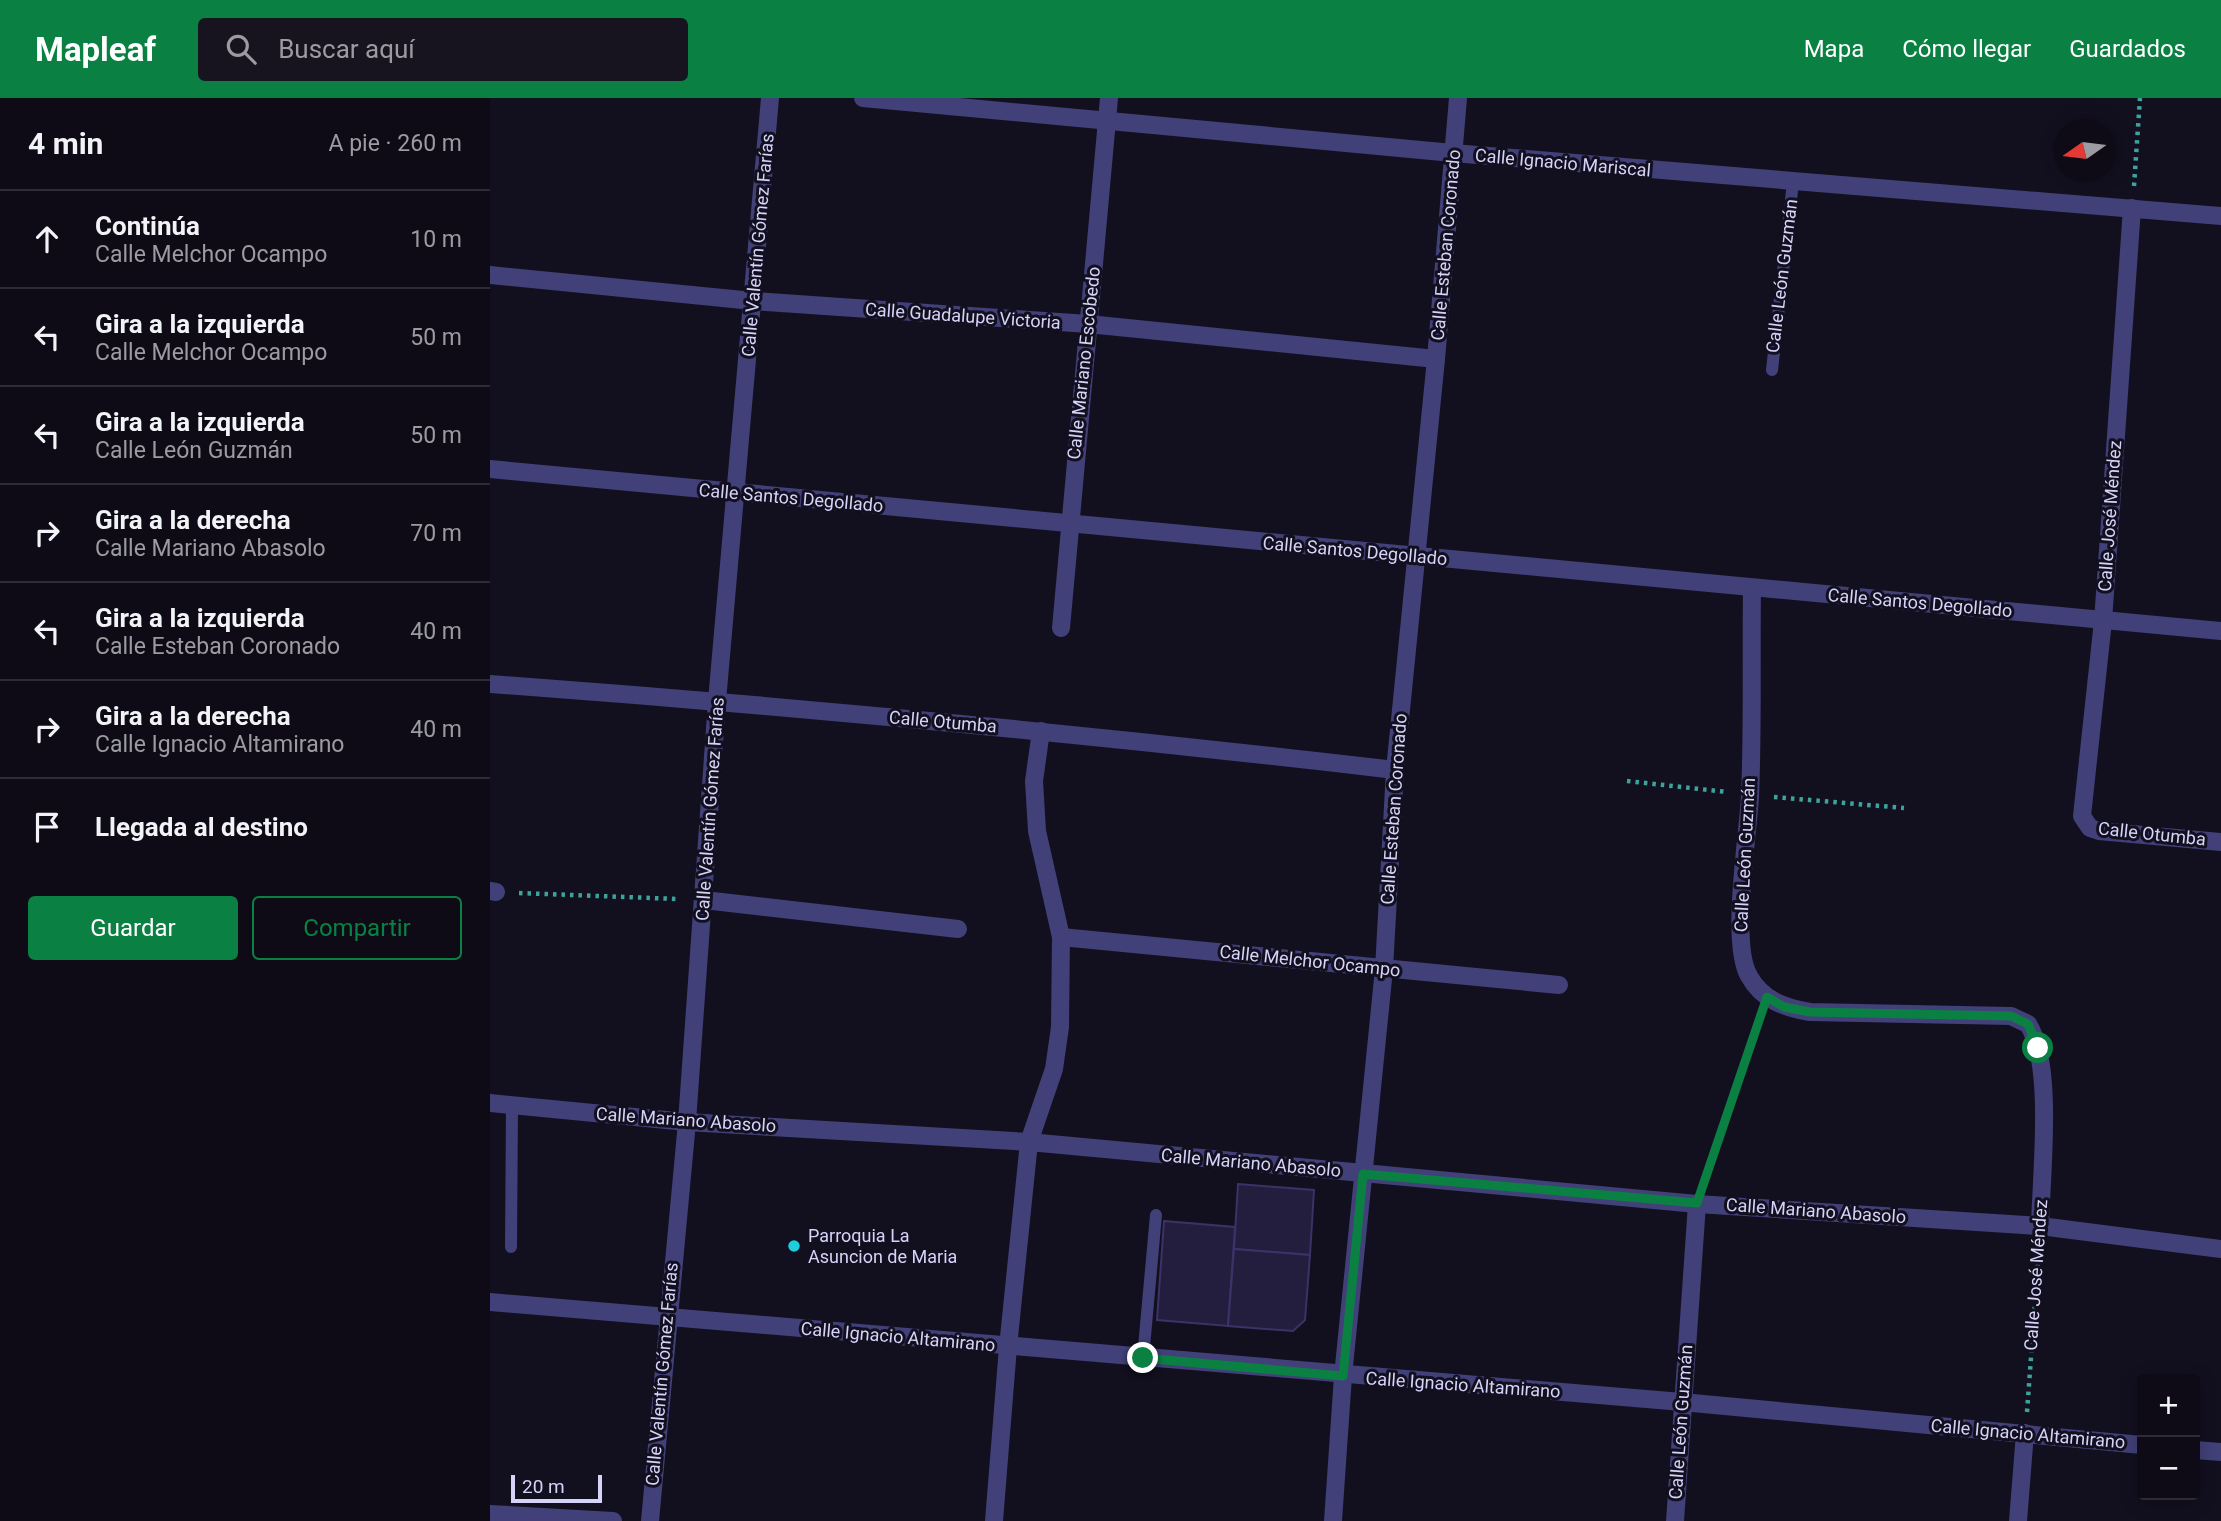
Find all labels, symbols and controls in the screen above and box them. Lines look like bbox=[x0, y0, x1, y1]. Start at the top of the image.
search box bbox=[198, 18, 688, 81]
text: Mapleaf bbox=[35, 30, 156, 69]
icon: search bbox=[222, 30, 260, 68]
text: Buscar aquí bbox=[278, 34, 415, 64]
text: Mapa bbox=[1804, 35, 1864, 63]
text: Cómo llegar bbox=[1902, 35, 2031, 63]
text: Guardados bbox=[2069, 35, 2186, 63]
north arrow bbox=[2053, 119, 2116, 182]
text: 4 min bbox=[28, 126, 103, 161]
text: A pie · 260 m bbox=[329, 130, 462, 157]
street label: Calle Valentín Gómez Farías bbox=[737, 132, 778, 357]
street label: Calle Ignacio Mariscal bbox=[1474, 144, 1652, 181]
street label: Calle Esteban Coronado bbox=[1427, 148, 1464, 341]
street label: Calle León Guzmán bbox=[1762, 198, 1801, 354]
text: Continúa bbox=[95, 211, 200, 241]
icon: ahead bbox=[28, 220, 66, 258]
text: 10 m bbox=[410, 226, 462, 253]
text: Calle Melchor Ocampo bbox=[95, 241, 327, 268]
street label: Calle Mariano Escobedo bbox=[1063, 265, 1104, 461]
street label: Calle Guadalupe Victoria bbox=[864, 298, 1062, 333]
text: Gira a la izquierda bbox=[95, 309, 305, 339]
icon: left bbox=[28, 318, 66, 356]
text: 50 m bbox=[410, 324, 462, 351]
text: Calle Melchor Ocampo bbox=[95, 339, 327, 366]
text: Gira a la izquierda bbox=[95, 407, 305, 437]
icon: left bbox=[28, 416, 66, 454]
text: 50 m bbox=[410, 422, 462, 449]
text: Calle León Guzmán bbox=[95, 437, 293, 464]
street label: Calle José Méndez bbox=[2094, 440, 2125, 592]
street label: Calle Santos Degollado bbox=[698, 479, 884, 516]
text: Gira a la derecha bbox=[95, 505, 291, 535]
icon: right bbox=[28, 514, 66, 552]
text: 70 m bbox=[410, 520, 462, 547]
street label: Calle Santos Degollado bbox=[1262, 532, 1448, 569]
text: Calle Mariano Abasolo bbox=[95, 535, 326, 562]
street label: Calle Santos Degollado bbox=[1827, 584, 2013, 621]
text: Gira a la izquierda bbox=[95, 603, 305, 633]
icon: left bbox=[28, 612, 66, 650]
text: 40 m bbox=[410, 618, 462, 645]
text: Calle Esteban Coronado bbox=[95, 633, 340, 660]
street label: Calle Valentín Gómez Farías bbox=[691, 696, 728, 921]
text: Gira a la derecha bbox=[95, 701, 291, 731]
street label: Calle Otumba bbox=[888, 706, 998, 737]
icon: right bbox=[28, 710, 66, 748]
street label: Calle Esteban Coronado bbox=[1376, 713, 1411, 905]
text: 40 m bbox=[410, 716, 462, 743]
text: Calle Ignacio Altamirano bbox=[95, 731, 344, 758]
street label: Calle León Guzmán bbox=[1730, 777, 1759, 933]
icon: arrive bbox=[28, 808, 66, 846]
text: Llegada al destino bbox=[95, 812, 308, 842]
street label: Calle Otumba bbox=[2097, 817, 2207, 850]
button: Guardar bbox=[28, 896, 238, 960]
button: Compartir bbox=[252, 896, 462, 960]
street label: Calle Melchor Ocampo bbox=[1219, 941, 1402, 980]
route start bbox=[2022, 1032, 2053, 1063]
street label: Calle Mariano Abasolo bbox=[595, 1103, 777, 1136]
street label: Calle Mariano Abasolo bbox=[1160, 1144, 1342, 1181]
street label: Calle Mariano Abasolo bbox=[1725, 1194, 1907, 1227]
street label: Calle José Méndez bbox=[2020, 1199, 2051, 1351]
place label: Parroquia La Asuncion de Maria bbox=[808, 1225, 957, 1267]
marker: Parroquia La Asuncion de Maria bbox=[786, 1238, 802, 1254]
street label: Calle Valentín Gómez Farías bbox=[641, 1261, 682, 1486]
street label: Calle Ignacio Altamirano bbox=[800, 1318, 996, 1355]
route end bbox=[1127, 1342, 1158, 1373]
street label: Calle León Guzmán bbox=[1665, 1344, 1696, 1500]
street label: Calle Ignacio Altamirano bbox=[1365, 1367, 1561, 1402]
map controls bbox=[2137, 1374, 2200, 1500]
button: + bbox=[2137, 1374, 2200, 1437]
street label: Calle Ignacio Altamirano bbox=[1930, 1415, 2126, 1452]
button: − bbox=[2137, 1437, 2200, 1500]
scale bar bbox=[511, 1472, 602, 1504]
text: 20 m bbox=[522, 1475, 565, 1498]

